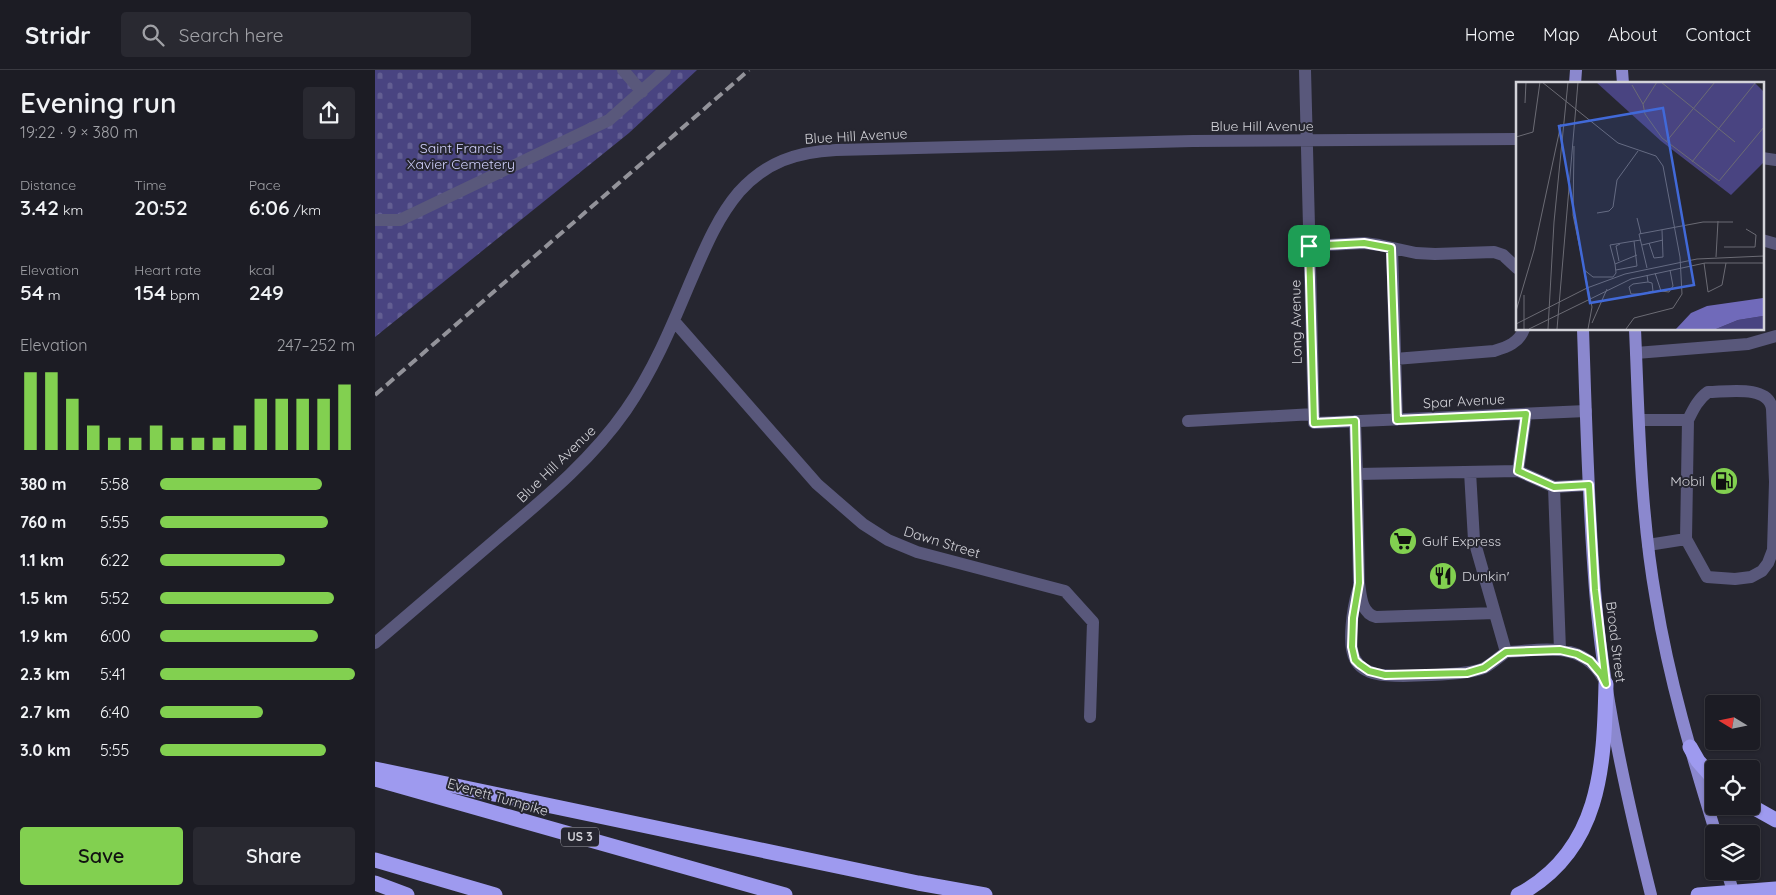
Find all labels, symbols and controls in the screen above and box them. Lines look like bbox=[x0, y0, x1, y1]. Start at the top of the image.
search box bbox=[121, 12, 471, 57]
text: Stridr bbox=[25, 20, 91, 50]
icon: search bbox=[139, 21, 167, 49]
text: Search here bbox=[179, 23, 284, 47]
text: Home bbox=[1465, 23, 1515, 46]
text: Map bbox=[1543, 23, 1580, 46]
text: About bbox=[1608, 23, 1658, 46]
text: Contact bbox=[1686, 23, 1751, 46]
inset map bbox=[1516, 82, 1763, 330]
text: Evening run bbox=[20, 85, 177, 120]
button: share bbox=[303, 87, 355, 139]
street label: Blue Hill Avenue bbox=[1210, 117, 1314, 135]
text: 19:22 · 9 × 380 m bbox=[20, 122, 138, 142]
street label: Blue Hill Avenue bbox=[804, 124, 908, 148]
park label: Saint Francis Xavier Cemetery bbox=[407, 139, 515, 173]
text: Distance bbox=[20, 176, 76, 194]
text: Time bbox=[134, 176, 166, 194]
text: Pace bbox=[249, 176, 281, 194]
text: 3.42 bbox=[20, 194, 59, 220]
text: 20:52 bbox=[134, 194, 188, 220]
text: 6:06 bbox=[249, 194, 290, 220]
text: km bbox=[59, 201, 83, 219]
text: /km bbox=[290, 201, 321, 219]
pin bbox=[1288, 225, 1330, 267]
icon: arrive bbox=[1295, 232, 1323, 260]
text: Elevation bbox=[20, 261, 79, 279]
text: Heart rate bbox=[134, 261, 201, 279]
text: kcal bbox=[249, 261, 275, 279]
text: 54 bbox=[20, 279, 44, 305]
text: 154 bbox=[134, 279, 166, 305]
text: 249 bbox=[249, 279, 284, 305]
street label: Long Avenue bbox=[1286, 280, 1306, 364]
text: m bbox=[44, 286, 60, 304]
text: bpm bbox=[166, 286, 200, 304]
text: Elevation bbox=[20, 335, 87, 355]
text: 247–252 m bbox=[277, 335, 355, 355]
street label: Spar Avenue bbox=[1423, 390, 1505, 412]
street label: Blue Hill Avenue bbox=[513, 422, 599, 506]
fuel station icon: Mobil bbox=[1709, 466, 1739, 496]
place label: Mobil bbox=[1670, 472, 1705, 490]
text: 380 m bbox=[20, 474, 66, 494]
text: 5:58 bbox=[100, 474, 129, 494]
text: 760 m bbox=[20, 512, 66, 532]
text: 5:55 bbox=[100, 512, 129, 532]
street label: Dawn Street bbox=[902, 522, 983, 562]
supermarket icon: Gulf Express bbox=[1388, 526, 1418, 556]
place label: Gulf Express bbox=[1422, 532, 1501, 550]
text: 1.1 km bbox=[20, 550, 64, 570]
text: 6:22 bbox=[100, 550, 129, 570]
restaurant icon: Dunkin' bbox=[1428, 561, 1458, 591]
place label: Dunkin' bbox=[1462, 567, 1510, 585]
text: 1.5 km bbox=[20, 588, 68, 608]
text: 5:52 bbox=[100, 588, 129, 608]
street label: Broad Street bbox=[1602, 600, 1630, 684]
text: 1.9 km bbox=[20, 626, 68, 646]
text: 6:00 bbox=[100, 626, 131, 646]
text: 2.3 km bbox=[20, 664, 70, 684]
text: 5:41 bbox=[100, 664, 126, 684]
north arrow bbox=[1705, 695, 1760, 750]
map controls bbox=[1705, 695, 1760, 880]
text: 2.7 km bbox=[20, 702, 70, 722]
text: 6:40 bbox=[100, 702, 130, 722]
text: 3.0 km bbox=[20, 740, 71, 760]
text: 5:55 bbox=[100, 740, 129, 760]
button: locate bbox=[1705, 760, 1760, 815]
street label: Everett Turnpike bbox=[445, 774, 551, 820]
button: layers bbox=[1705, 825, 1760, 880]
button: Save bbox=[20, 827, 183, 885]
button: Share bbox=[193, 827, 355, 885]
road number: US 3 bbox=[561, 828, 599, 846]

